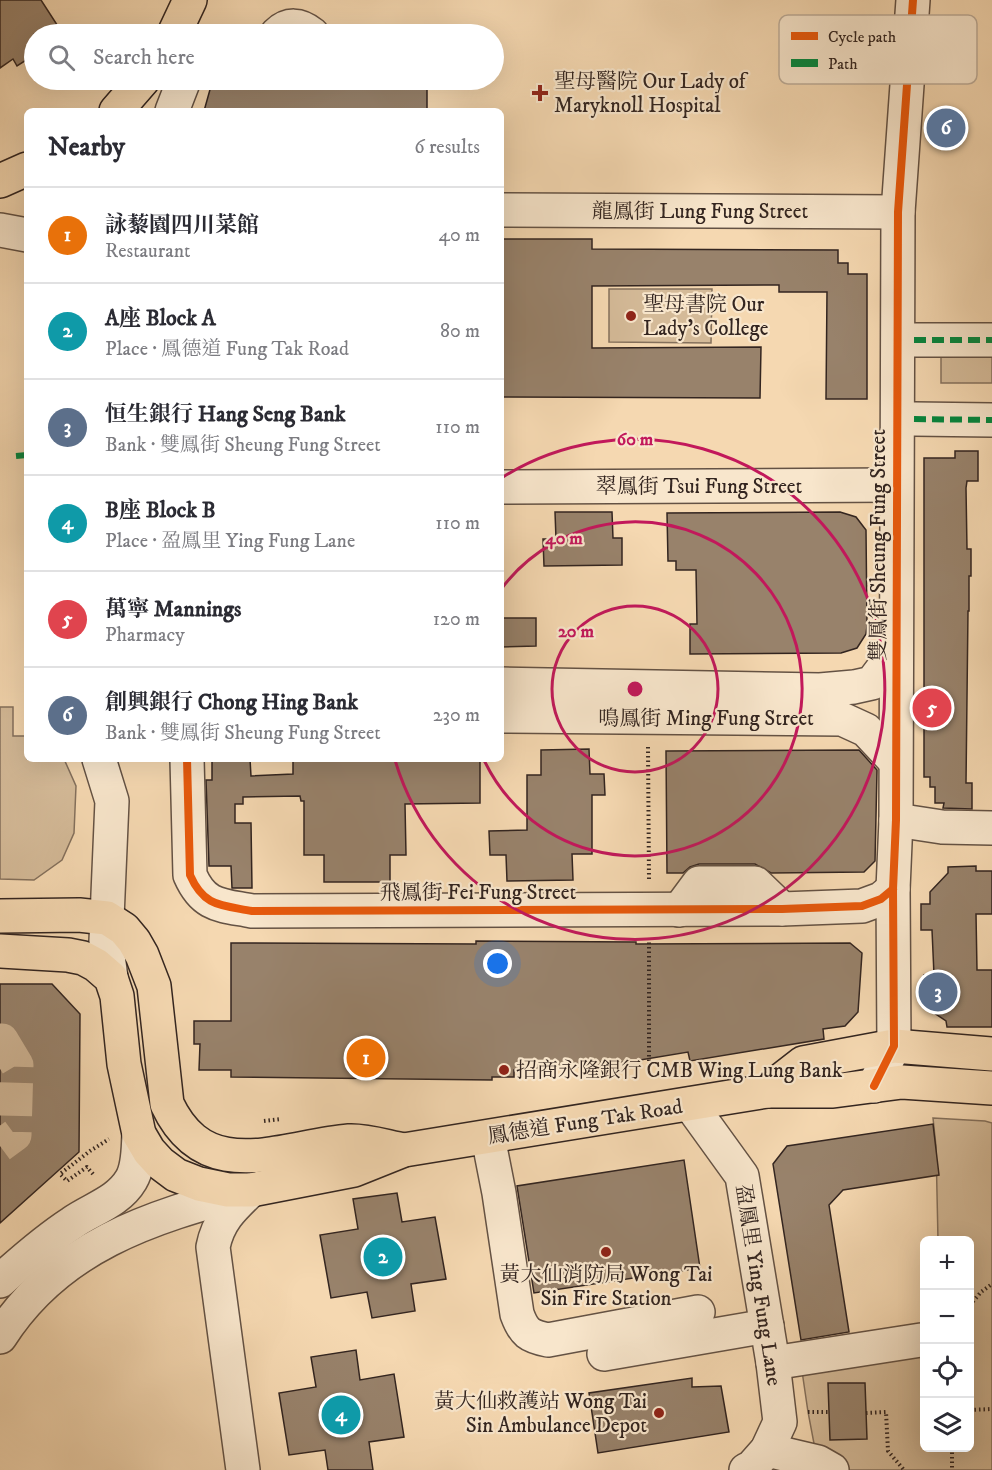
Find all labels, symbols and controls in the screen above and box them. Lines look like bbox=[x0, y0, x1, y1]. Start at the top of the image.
legend bbox=[779, 15, 977, 84]
search box bbox=[24, 24, 504, 90]
text: Cycle path bbox=[828, 27, 897, 47]
icon: search bbox=[45, 41, 78, 74]
text: Search here bbox=[93, 44, 195, 71]
text: Path bbox=[828, 54, 858, 74]
place label: 聖母醫院 Our Lady of Maryknoll Hospital bbox=[554, 69, 749, 119]
marker: 聖母醫院 Our Lady of Maryknoll Hospital bbox=[531, 84, 549, 102]
pin: 6 bbox=[926, 106, 966, 150]
text: Nearby bbox=[48, 131, 125, 164]
text: 6 results bbox=[414, 135, 480, 160]
street label: 龍鳳街 Lung Fung Street bbox=[592, 199, 808, 225]
text: 詠藜園四川菜館 bbox=[105, 212, 259, 239]
text: 1 bbox=[64, 223, 71, 248]
text: 40 m bbox=[438, 223, 480, 248]
text: Restaurant bbox=[105, 239, 190, 264]
place label: 聖母書院 Our Lady's College bbox=[643, 292, 769, 342]
text: A座 Block A bbox=[105, 305, 216, 332]
marker: 聖母書院 Our Lady's College bbox=[624, 309, 638, 323]
text: 2 bbox=[63, 319, 72, 344]
text: 80 m bbox=[440, 319, 480, 344]
text: Place · 鳳德道 Fung Tak Road bbox=[105, 337, 349, 362]
text: 恒生銀行 Hang Seng Bank bbox=[105, 401, 346, 428]
text: 3 bbox=[64, 415, 71, 440]
text: 110 m bbox=[435, 415, 480, 440]
text: 60 m bbox=[617, 429, 654, 451]
street label: 雙鳳街 Sheung Fung Street bbox=[866, 429, 892, 661]
text: Bank · 雙鳳街 Sheung Fung Street bbox=[105, 433, 381, 458]
street label: 翠鳳街 Tsui Fung Street bbox=[596, 474, 803, 500]
text: B座 Block B bbox=[105, 497, 216, 524]
text: 4 bbox=[62, 511, 73, 536]
text: 110 m bbox=[435, 511, 480, 536]
text: 40 m bbox=[544, 528, 583, 550]
text: Place · 盈鳳里 Ying Fung Lane bbox=[105, 529, 355, 554]
text: 萬寧 Mannings bbox=[105, 596, 241, 623]
text: 5 bbox=[63, 607, 72, 632]
text: 120 m bbox=[433, 607, 480, 632]
text: 20 m bbox=[558, 621, 594, 643]
text: Pharmacy bbox=[105, 623, 185, 648]
centre of rings bbox=[625, 679, 645, 699]
pin: 5 bbox=[912, 686, 952, 730]
text: 創興銀行 Chong Hing Bank bbox=[105, 689, 358, 716]
text: 6 bbox=[62, 703, 73, 728]
text: 230 m bbox=[433, 703, 480, 728]
street label: 鳴鳳街 Ming Fung Street bbox=[598, 706, 814, 732]
text: Bank · 雙鳳街 Sheung Fung Street bbox=[105, 721, 381, 746]
street label: 飛鳳街 Fei Fung Street bbox=[380, 880, 576, 906]
your location bbox=[483, 949, 512, 978]
pin: 3 bbox=[918, 970, 958, 1014]
pin: 1 bbox=[346, 1036, 386, 1080]
place label: 招商永隆銀行 CMB Wing Lung Bank bbox=[516, 1058, 843, 1084]
marker: 招商永隆銀行 CMB Wing Lung Bank bbox=[497, 1063, 511, 1077]
street label: 鳳德道 Fung Tak Road bbox=[486, 1094, 685, 1150]
street label: 盈鳳里 Ying Fung Lane bbox=[729, 1183, 787, 1388]
pin: 2 bbox=[364, 1234, 403, 1280]
map controls bbox=[920, 1236, 974, 1452]
button: + bbox=[920, 1236, 974, 1290]
marker: 黃大仙消防局 Wong Tai Sin Fire Station bbox=[599, 1245, 613, 1259]
place label: 黃大仙消防局 Wong Tai Sin Fire Station bbox=[500, 1262, 712, 1312]
button: − bbox=[920, 1290, 974, 1344]
button: locate bbox=[920, 1344, 974, 1398]
place label: 黃大仙救護站 Wong Tai Sin Ambulance Depot bbox=[434, 1389, 647, 1439]
pin: 4 bbox=[322, 1392, 360, 1438]
button: layers bbox=[920, 1398, 974, 1452]
marker: 黃大仙救護站 Wong Tai Sin Ambulance Depot bbox=[652, 1406, 666, 1420]

